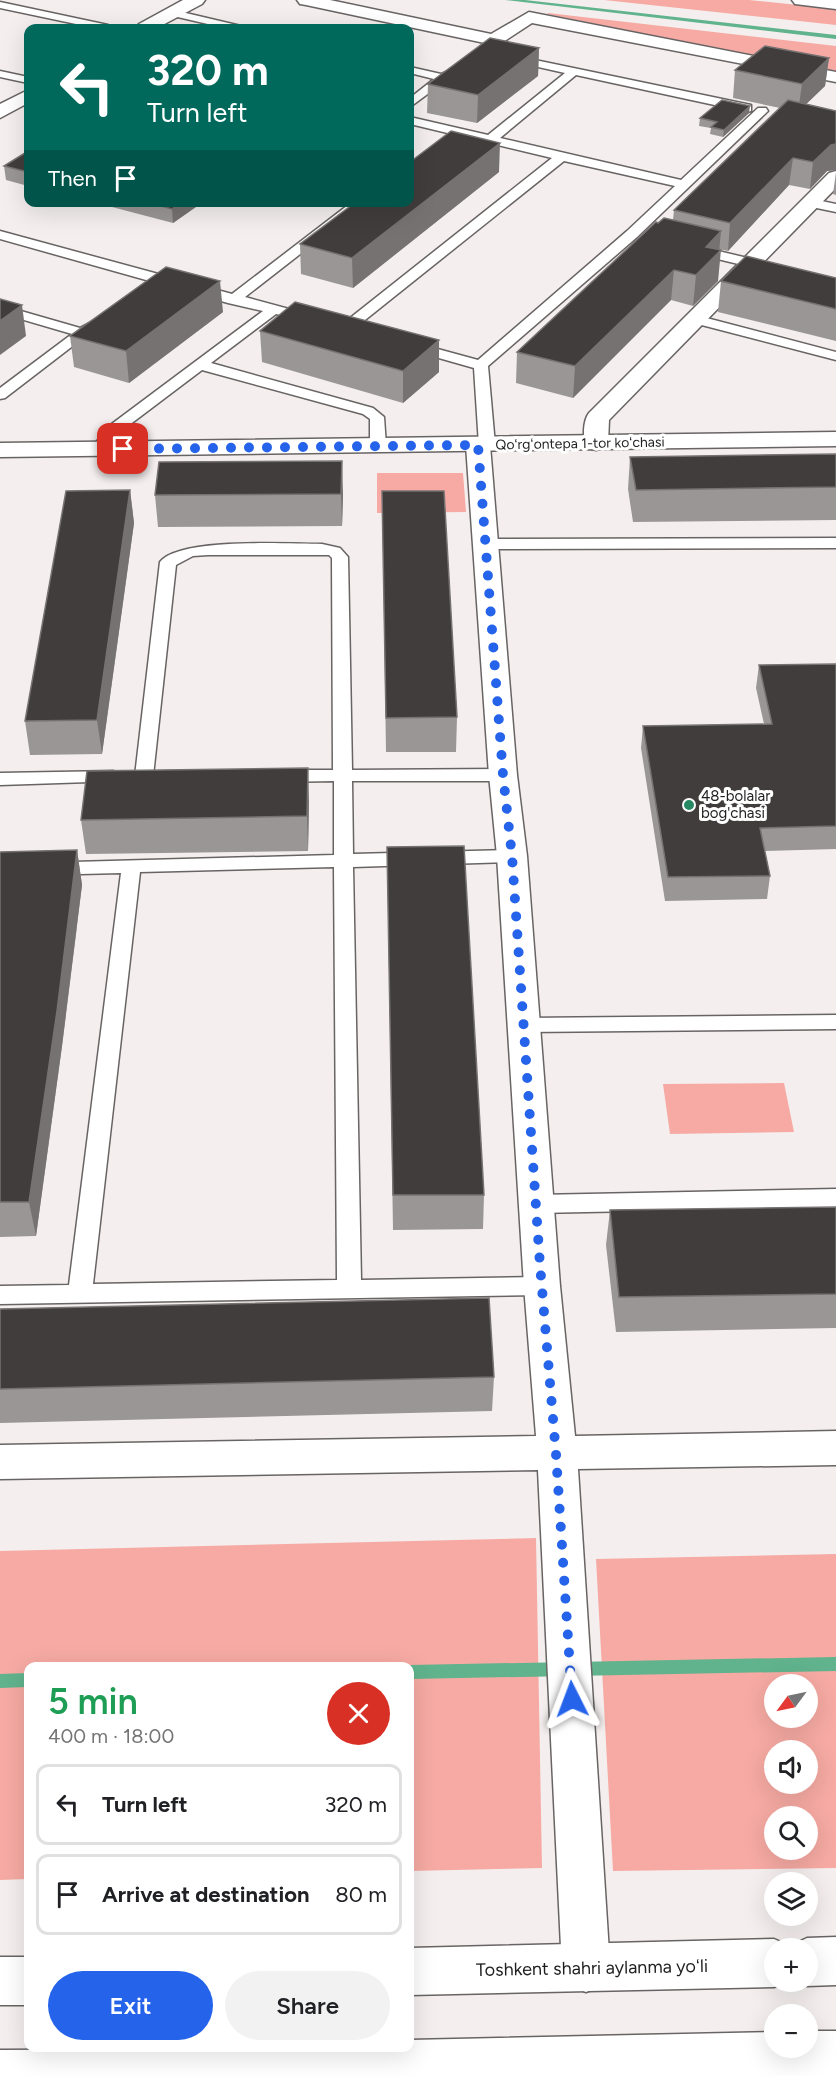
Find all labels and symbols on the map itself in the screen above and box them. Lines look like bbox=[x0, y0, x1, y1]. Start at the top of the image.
pin bbox=[97, 423, 148, 474]
street label: Qoʻrgʻontepa 1-tor koʻchasi bbox=[495, 434, 665, 453]
place label: 48-bolalar bog'chasi bbox=[701, 787, 770, 822]
marker: 48-bolalar bog'chasi bbox=[682, 798, 696, 812]
position arrow bbox=[540, 1667, 604, 1731]
north arrow bbox=[764, 1674, 818, 1728]
street label: Toshkent shahri aylanma yoʻli bbox=[476, 1955, 708, 1981]

